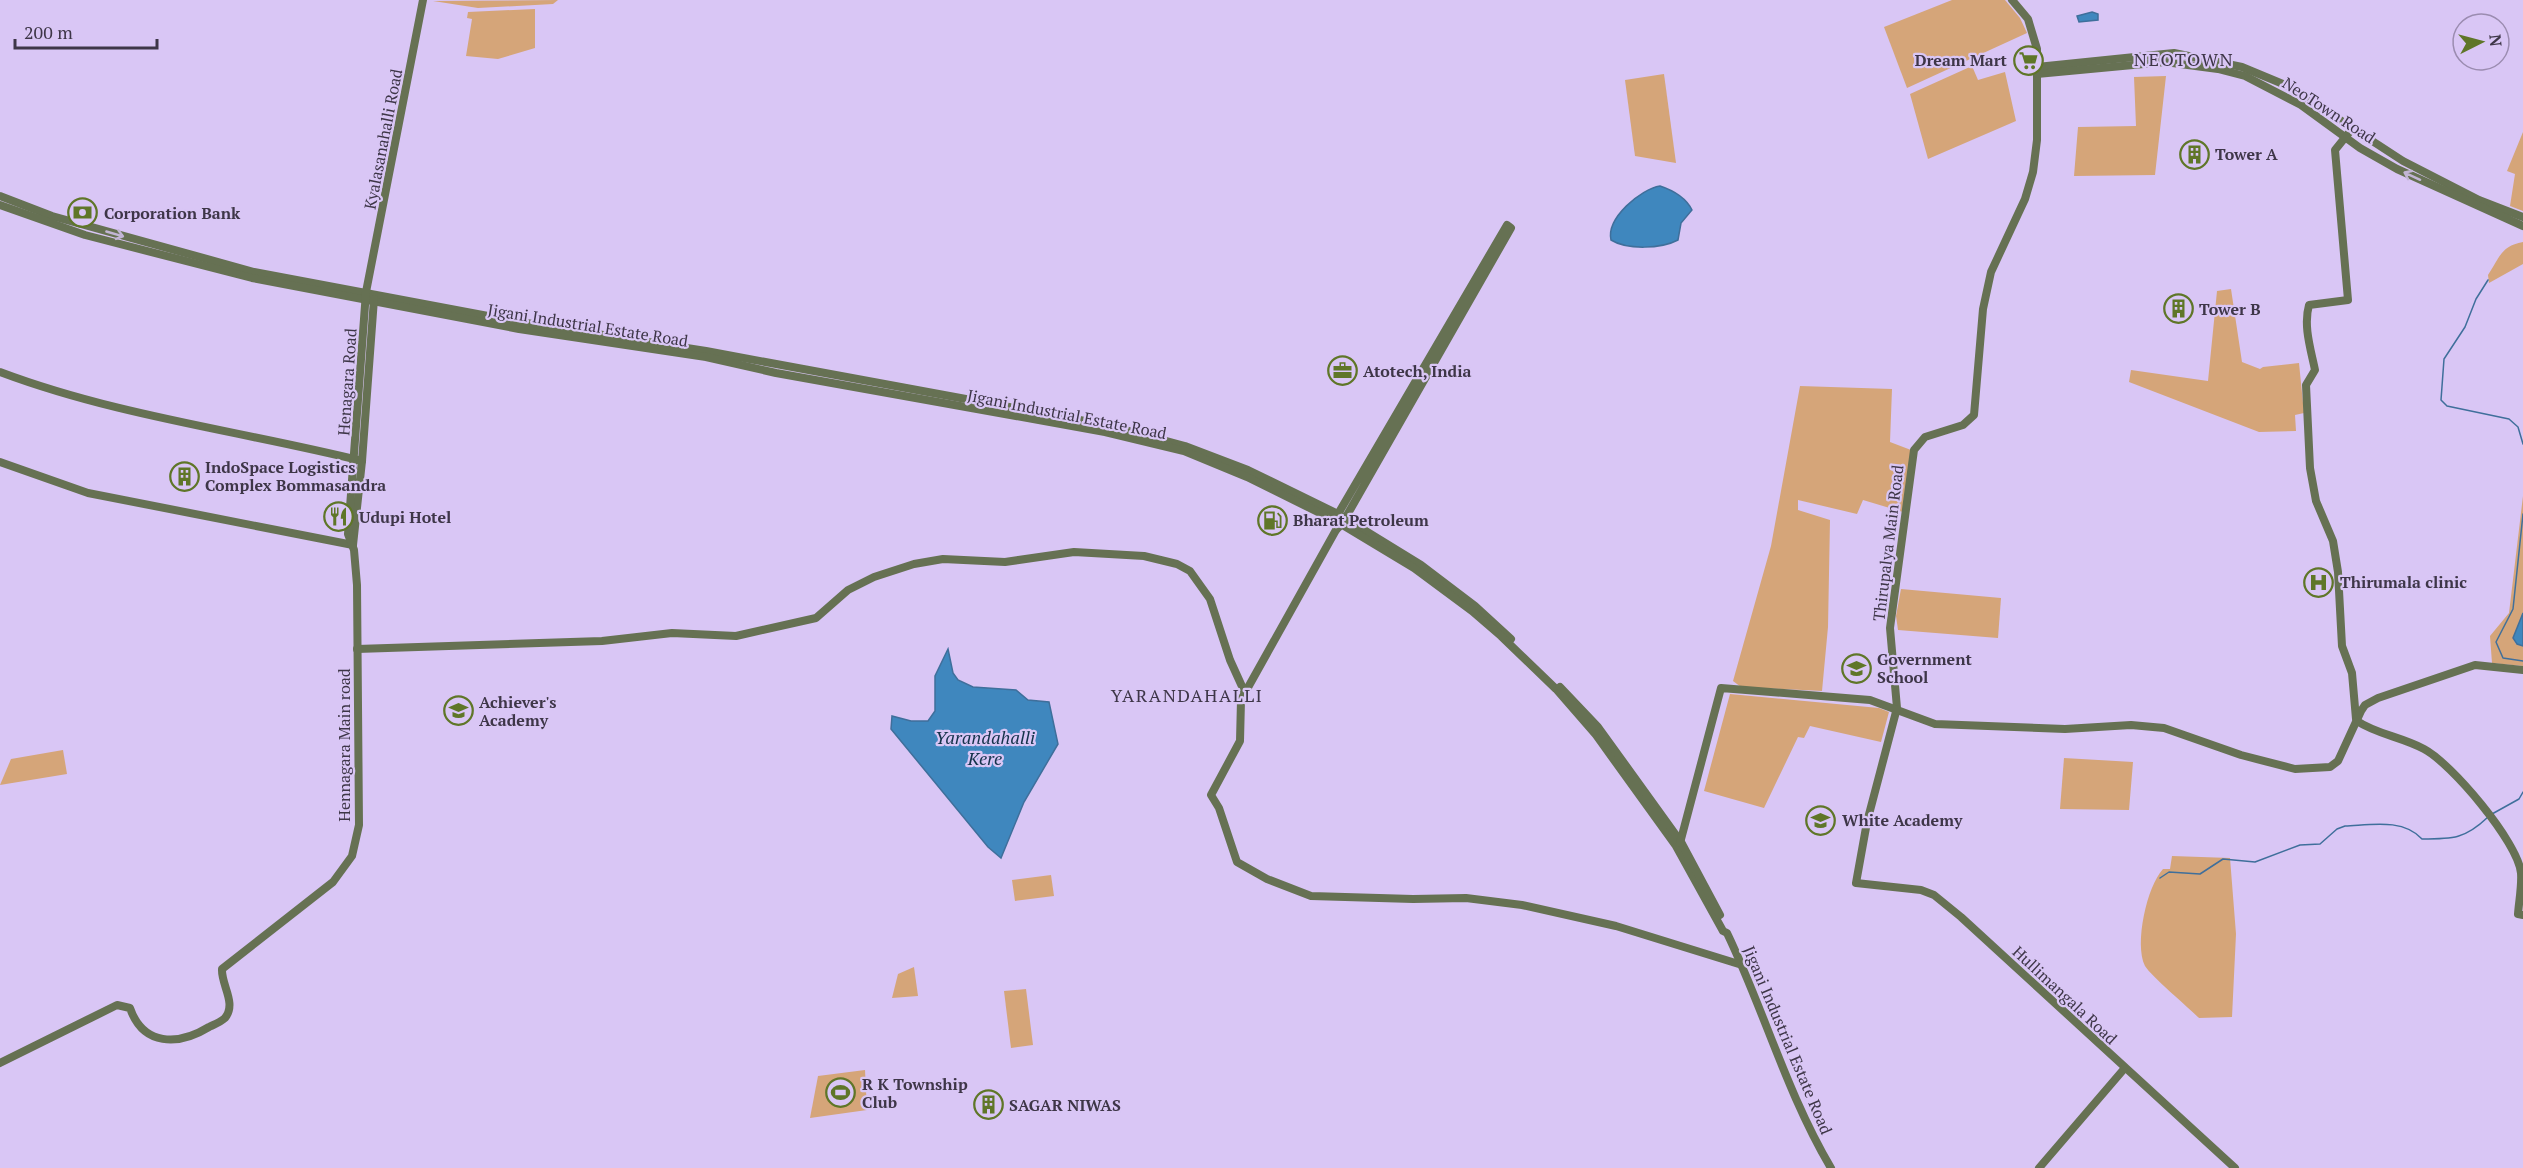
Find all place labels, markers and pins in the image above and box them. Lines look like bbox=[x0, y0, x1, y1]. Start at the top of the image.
supermarket icon: Dream Mart bbox=[2012, 44, 2044, 76]
place label: Dream Mart bbox=[1915, 49, 2008, 71]
building icon: Tower A bbox=[2178, 138, 2210, 170]
place label: Tower A bbox=[2215, 143, 2278, 165]
bank icon: Corporation Bank bbox=[67, 197, 99, 229]
place label: Corporation Bank bbox=[104, 202, 241, 224]
building icon: Tower B bbox=[2162, 293, 2194, 325]
place label: Tower B bbox=[2199, 298, 2261, 320]
office icon: Atotech, India bbox=[1326, 355, 1358, 387]
place label: Atotech, India bbox=[1363, 360, 1472, 382]
place label: IndoSpace Logistics Complex Bommasandra bbox=[205, 456, 386, 496]
building icon: IndoSpace Logistics Complex Bommasandra bbox=[168, 460, 200, 492]
restaurant icon: Udupi Hotel bbox=[322, 501, 354, 533]
fuel station icon: Bharat Petroleum bbox=[1256, 504, 1288, 536]
place label: Udupi Hotel bbox=[359, 506, 451, 528]
place label: Bharat Petroleum bbox=[1293, 509, 1429, 531]
hospital icon: Thirumala clinic bbox=[2303, 566, 2335, 598]
place label: Thirumala clinic bbox=[2340, 571, 2467, 593]
place label: Government School bbox=[1877, 648, 1972, 688]
school or university icon: Government School bbox=[1840, 652, 1872, 684]
place label: Achiever's Academy bbox=[479, 691, 556, 731]
school or university icon: Achiever's Academy bbox=[442, 695, 474, 727]
school or university icon: White Academy bbox=[1805, 804, 1837, 836]
place label: White Academy bbox=[1842, 809, 1963, 831]
place label: R K Township Club bbox=[862, 1073, 968, 1113]
sports icon: R K Township Club bbox=[825, 1077, 857, 1109]
building icon: SAGAR NIWAS bbox=[972, 1089, 1004, 1121]
place label: SAGAR NIWAS bbox=[1009, 1094, 1121, 1116]

